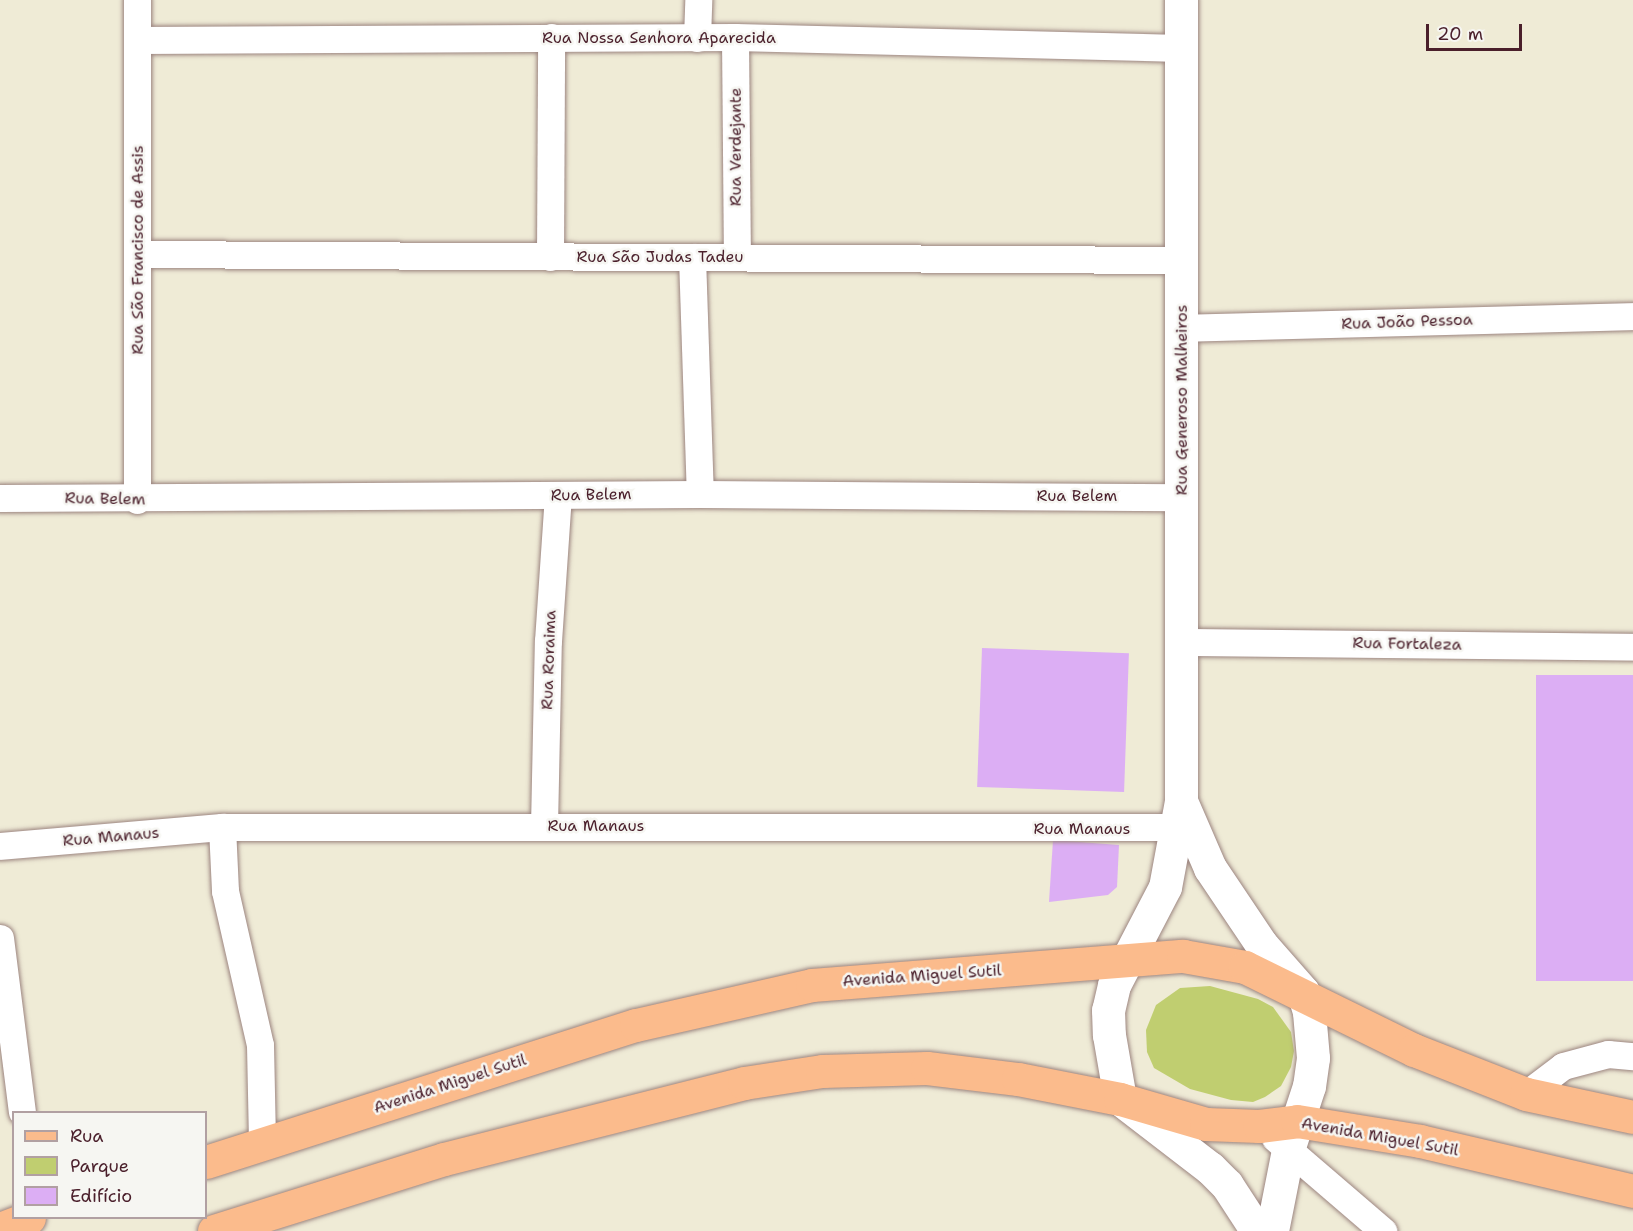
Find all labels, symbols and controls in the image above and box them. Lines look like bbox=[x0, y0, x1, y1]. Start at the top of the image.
scale bar bbox=[1429, 12, 1525, 50]
text: 20 m bbox=[1437, 22, 1483, 46]
street label: Rua Nossa Senhora Aparecida bbox=[542, 28, 776, 48]
street label: Rua Verdejante bbox=[726, 88, 746, 206]
street label: Rua São Francisco de Assis bbox=[128, 145, 148, 355]
street label: Rua São Judas Tadeu bbox=[577, 247, 743, 267]
street label: Rua Generoso Malheiros bbox=[1172, 305, 1192, 495]
street label: Rua João Pessoa bbox=[1341, 310, 1473, 334]
street label: Rua Belem bbox=[550, 485, 632, 505]
street label: Rua Belem bbox=[1037, 486, 1117, 506]
street label: Rua Belem bbox=[64, 489, 146, 509]
street label: Rua Roraima bbox=[538, 610, 560, 710]
street label: Rua Fortaleza bbox=[1352, 633, 1462, 655]
street label: Rua Manaus bbox=[548, 816, 644, 836]
street label: Rua Manaus bbox=[1034, 819, 1130, 839]
street label: Rua Manaus bbox=[62, 823, 160, 851]
street label: Avenida Miguel Sutil bbox=[842, 961, 1002, 991]
street label: Avenida Miguel Sutil bbox=[371, 1050, 529, 1118]
legend bbox=[12, 1111, 207, 1219]
street label: Avenida Miguel Sutil bbox=[1300, 1114, 1460, 1160]
text: Rua bbox=[70, 1124, 103, 1148]
text: Parque bbox=[70, 1154, 129, 1178]
text: Edifício bbox=[70, 1184, 132, 1208]

